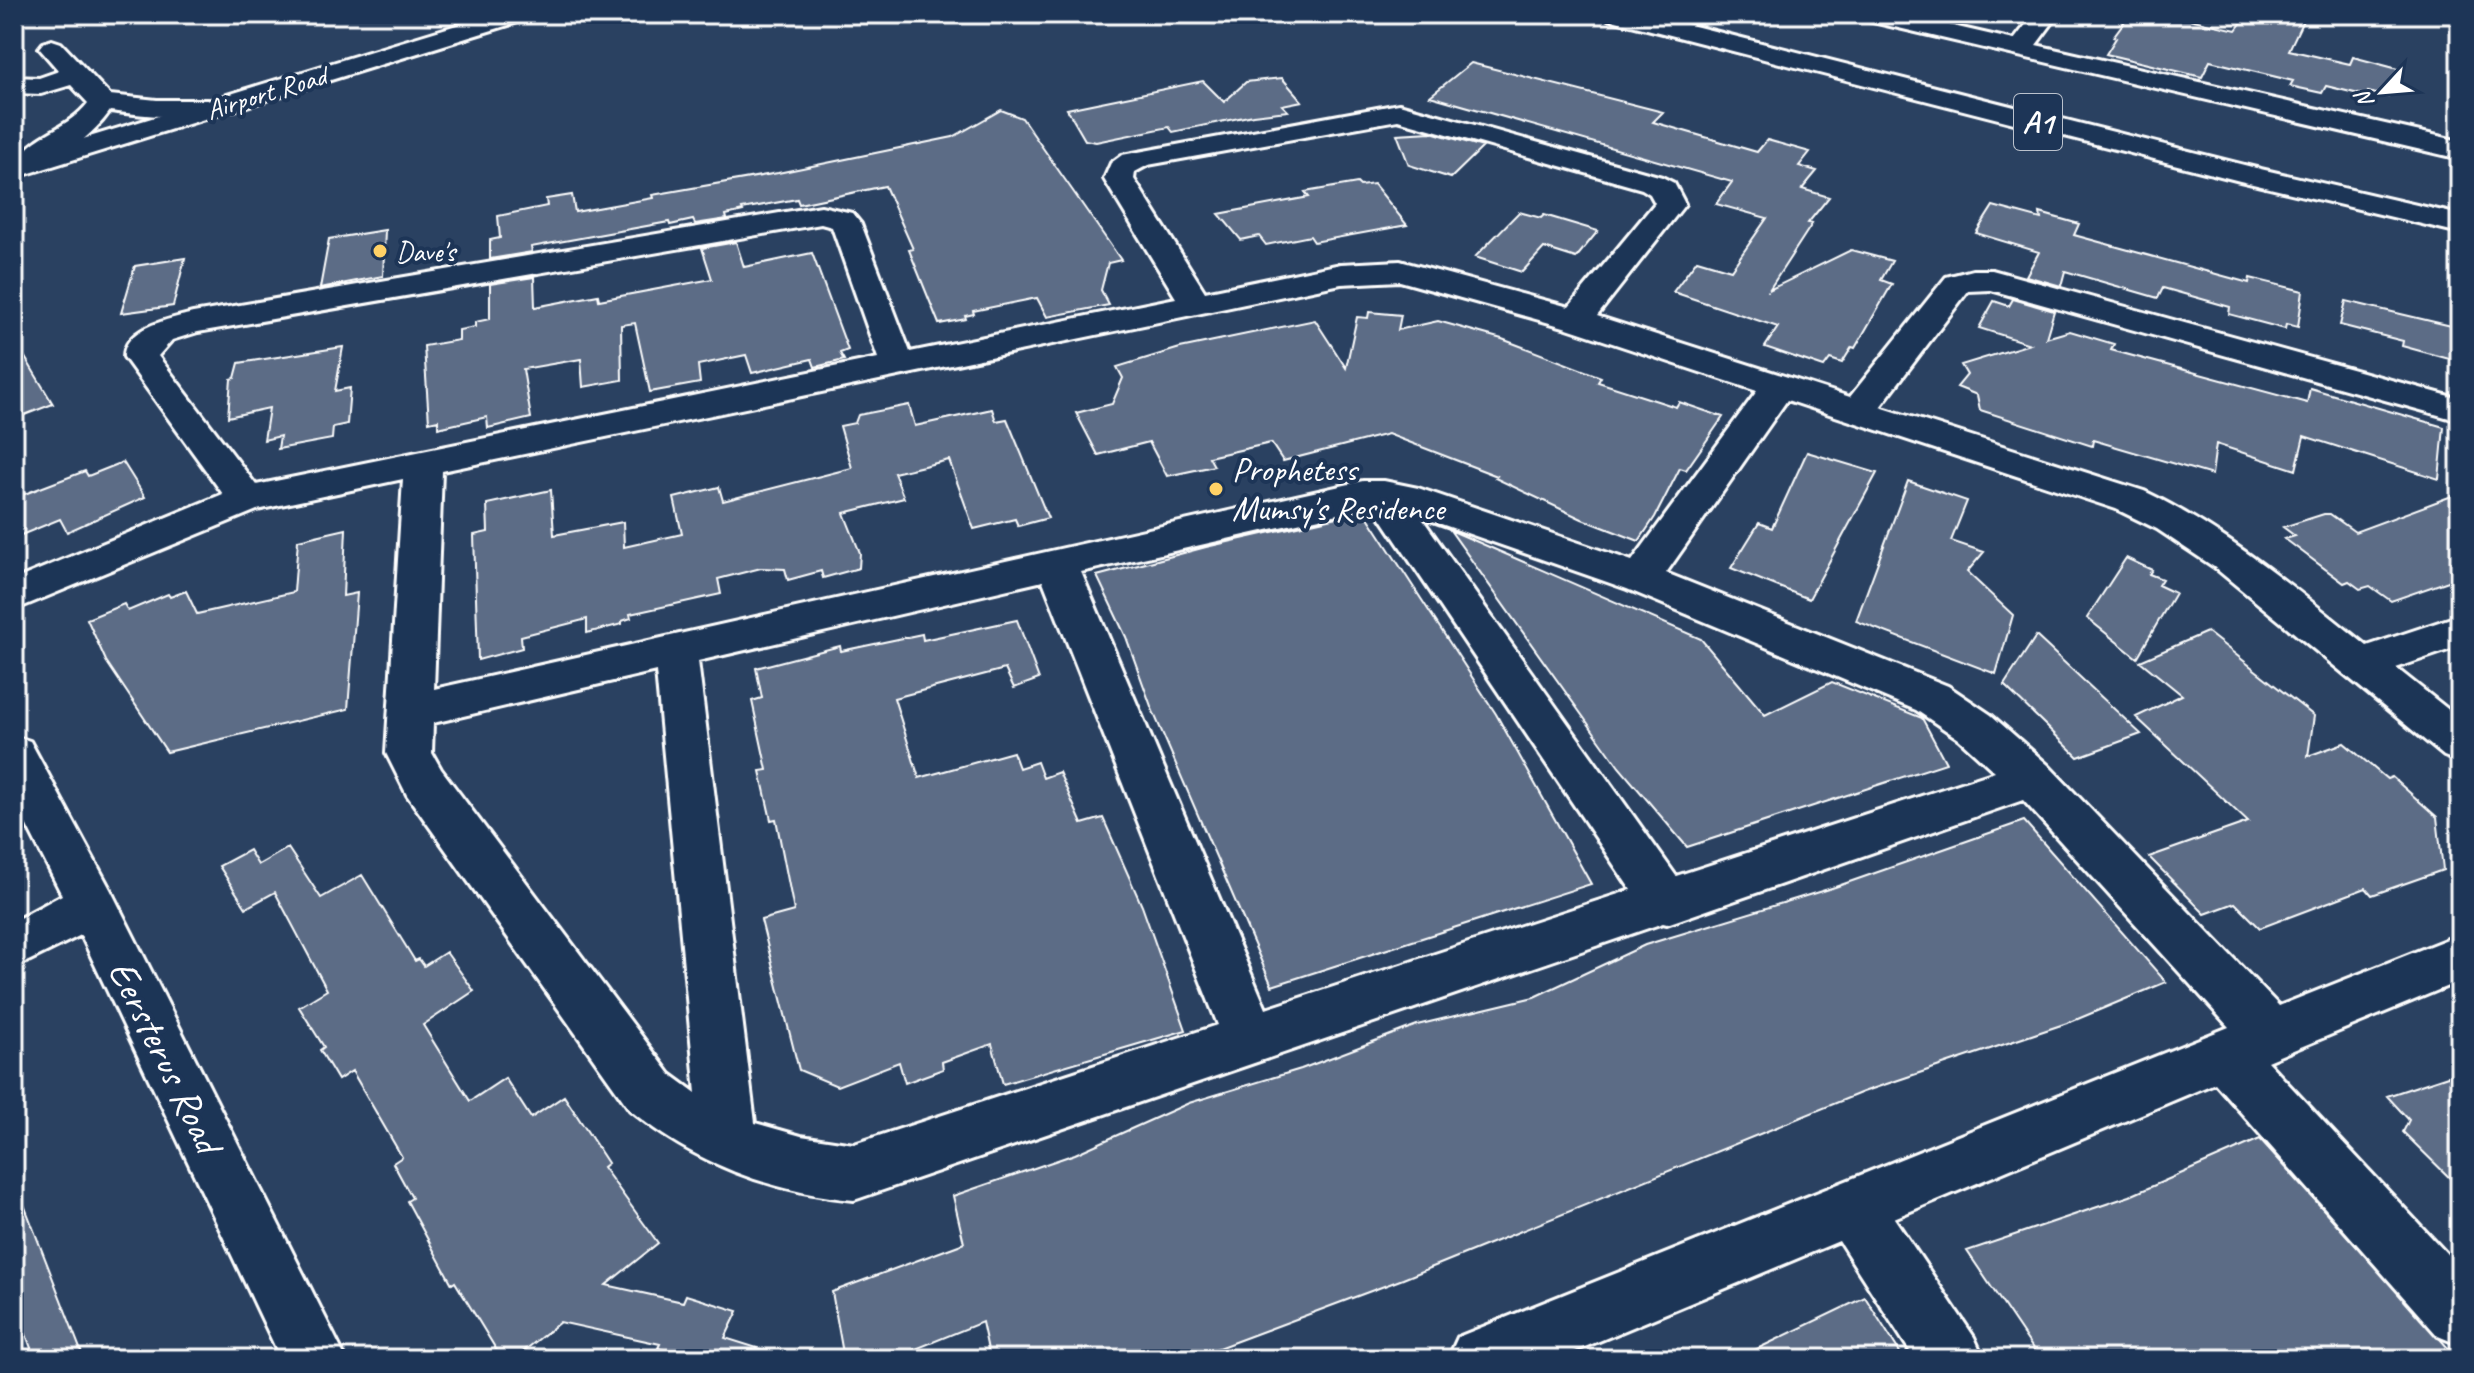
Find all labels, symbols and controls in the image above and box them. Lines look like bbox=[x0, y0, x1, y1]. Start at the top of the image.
north arrow bbox=[2342, 52, 2422, 132]
street label: Airport Road bbox=[202, 56, 334, 127]
text: N bbox=[2348, 85, 2380, 113]
road number: A1 bbox=[2014, 94, 2062, 150]
place label: Dave's bbox=[396, 234, 458, 269]
marker: Dave's bbox=[371, 242, 389, 260]
place label: Prophetess Mumsy's Residence bbox=[1232, 448, 1447, 530]
marker: Prophetess Mumsy's Residence bbox=[1207, 480, 1225, 498]
street label: Eersterus Road bbox=[97, 952, 235, 1166]

